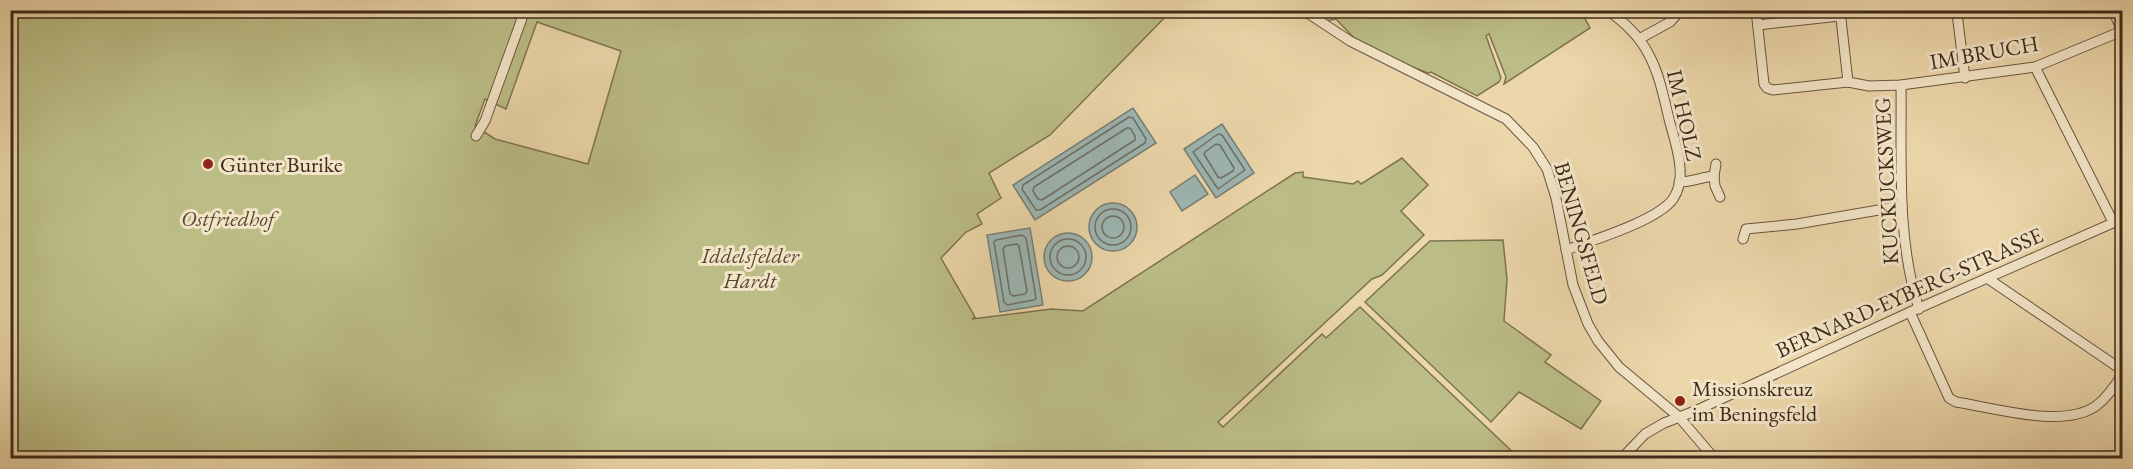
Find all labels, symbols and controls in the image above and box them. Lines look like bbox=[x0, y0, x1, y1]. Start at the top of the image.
street label: IM BRUCH bbox=[1927, 29, 2041, 76]
street label: IM HOLZ bbox=[1660, 67, 1709, 163]
street label: KUCKUCKSWEG bbox=[1868, 97, 1905, 265]
place label: Günter Burike bbox=[220, 150, 343, 179]
marker: Günter Burike bbox=[201, 157, 215, 171]
street label: BENINGSFELD bbox=[1547, 158, 1616, 308]
park label: Ostfriedhof bbox=[181, 204, 280, 233]
street label: BERNARD-EYBERG-STRASSE bbox=[1771, 220, 2047, 365]
park label: Iddelsfelder Hardt bbox=[700, 241, 800, 295]
place label: Missionskreuz im Beningsfeld bbox=[1692, 374, 1818, 428]
marker: Missionskreuz im Beningsfeld bbox=[1673, 394, 1687, 408]

